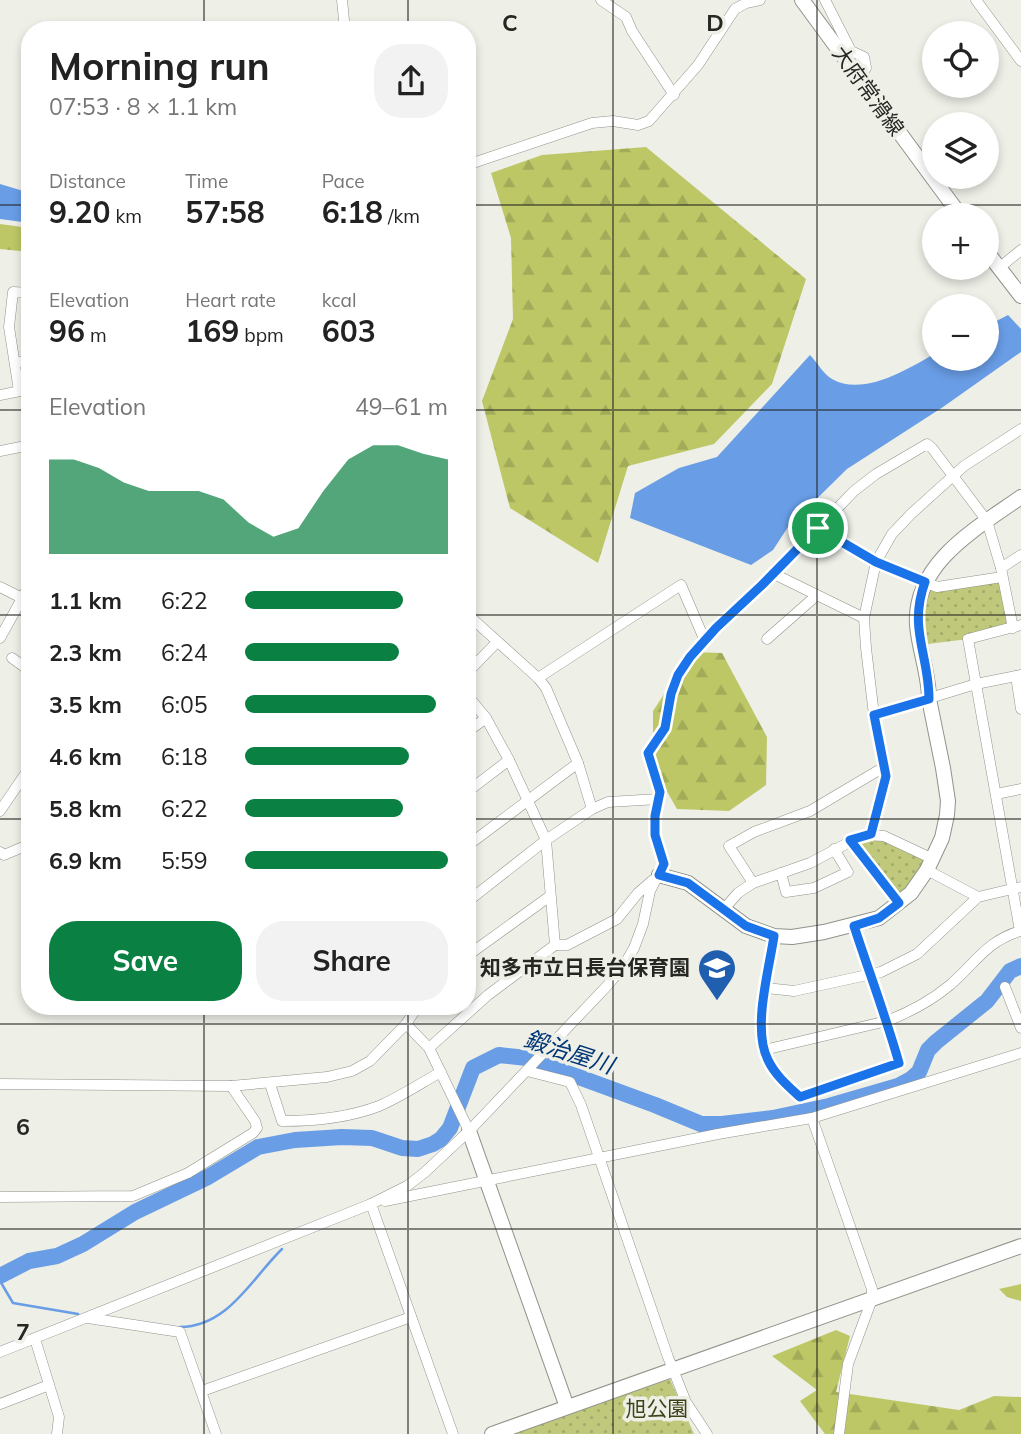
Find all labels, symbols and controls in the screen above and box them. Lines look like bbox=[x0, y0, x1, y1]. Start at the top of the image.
text: C bbox=[502, 8, 518, 37]
text: D bbox=[706, 8, 724, 37]
map controls bbox=[922, 21, 999, 371]
button: locate bbox=[922, 21, 999, 98]
street label: 大府常滑線 bbox=[827, 40, 910, 141]
text: Morning run bbox=[49, 42, 270, 90]
button: share bbox=[374, 44, 448, 118]
text: 07:53 · 8 × 1.1 km bbox=[49, 92, 237, 121]
button: layers bbox=[922, 112, 999, 189]
text: Distance bbox=[49, 169, 126, 193]
text: Time bbox=[185, 169, 228, 193]
text: Pace bbox=[322, 169, 365, 193]
text: 9.20 bbox=[49, 193, 110, 231]
text: 57:58 bbox=[185, 193, 265, 231]
text: 6:18 bbox=[322, 193, 383, 231]
button: + bbox=[922, 203, 999, 280]
text: km bbox=[110, 204, 142, 228]
text: /km bbox=[383, 204, 420, 228]
text: Elevation bbox=[49, 288, 129, 312]
text: Heart rate bbox=[185, 288, 276, 312]
text: kcal bbox=[322, 288, 356, 312]
button: − bbox=[922, 294, 999, 371]
text: 96 bbox=[49, 312, 85, 350]
text: 169 bbox=[185, 312, 239, 350]
text: 603 bbox=[322, 312, 376, 350]
text: m bbox=[85, 323, 107, 347]
text: bpm bbox=[239, 323, 284, 347]
text: Elevation bbox=[49, 392, 146, 421]
text: 49–61 m bbox=[355, 392, 448, 421]
pin bbox=[788, 498, 848, 558]
icon: arrive bbox=[799, 509, 837, 547]
text: 1.1 km bbox=[49, 586, 122, 615]
text: 6:22 bbox=[161, 586, 208, 615]
text: 2.3 km bbox=[49, 638, 122, 667]
text: 6:24 bbox=[161, 638, 208, 667]
text: 3.5 km bbox=[49, 690, 122, 719]
text: 6:05 bbox=[161, 690, 208, 719]
text: 4.6 km bbox=[49, 742, 122, 771]
text: 6:18 bbox=[161, 742, 208, 771]
text: 5.8 km bbox=[49, 794, 122, 823]
text: 6:22 bbox=[161, 794, 208, 823]
text: 6.9 km bbox=[49, 846, 122, 875]
text: 5:59 bbox=[161, 846, 208, 875]
button: Save bbox=[49, 921, 242, 1001]
button: Share bbox=[256, 921, 448, 1001]
school or university icon: 知多市立日長台保育園 bbox=[696, 947, 738, 1002]
place label: 知多市立日長台保育園 bbox=[480, 954, 690, 980]
water label: 鍛治屋川 bbox=[521, 1024, 620, 1080]
text: 6 bbox=[16, 1112, 30, 1141]
text: 7 bbox=[16, 1317, 30, 1346]
park label: 旭公園 bbox=[626, 1395, 689, 1421]

